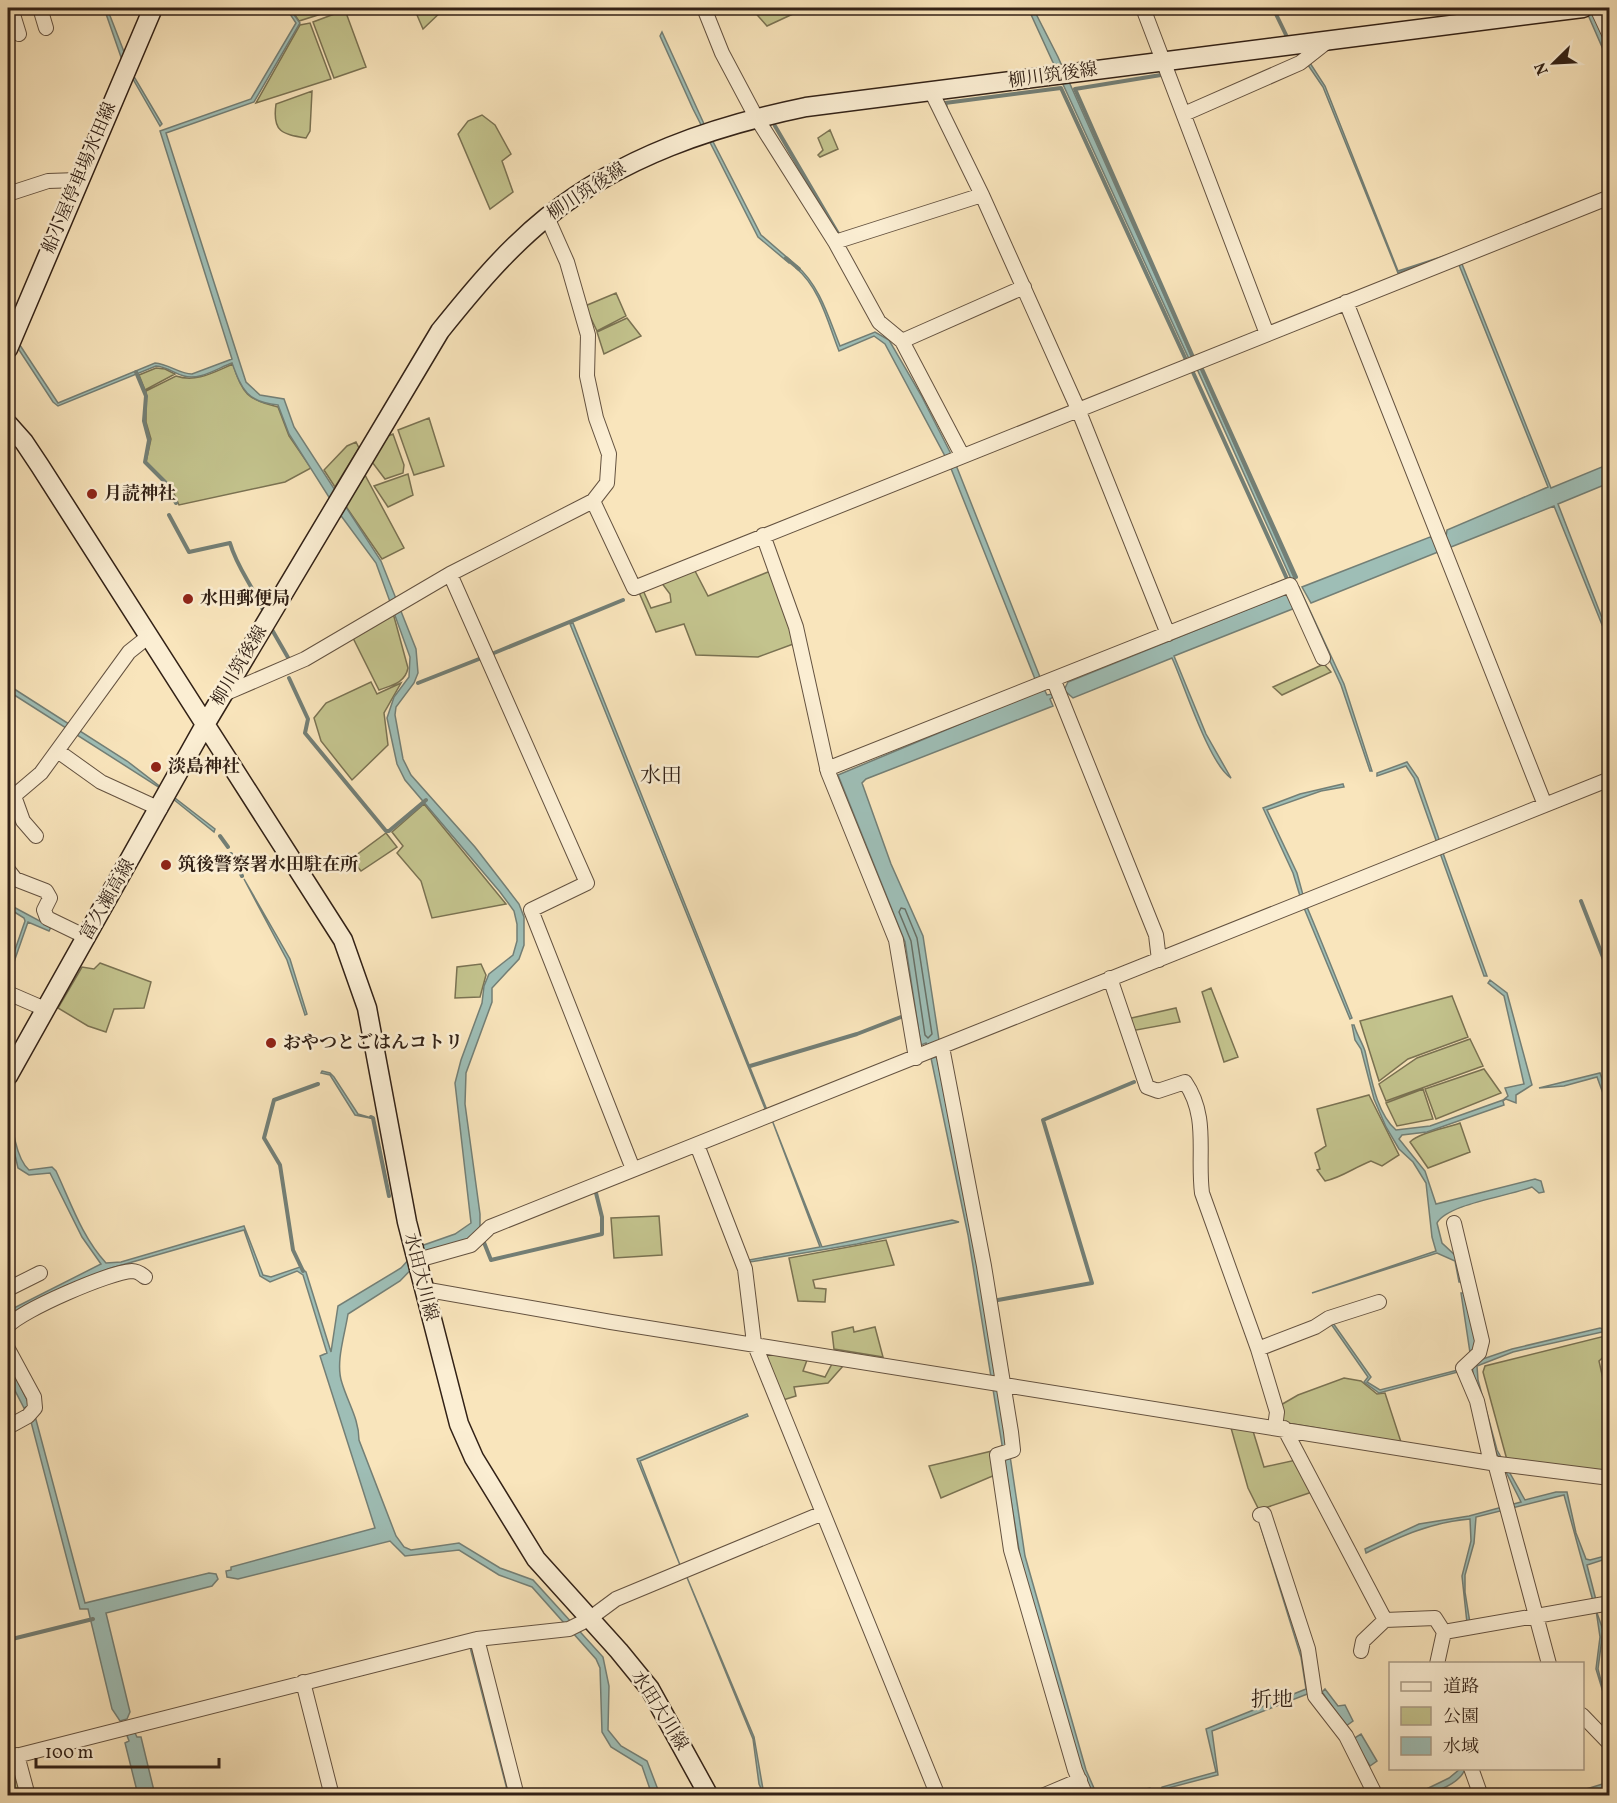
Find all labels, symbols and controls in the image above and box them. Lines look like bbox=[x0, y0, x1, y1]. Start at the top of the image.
north arrow bbox=[1524, 33, 1584, 93]
street label: 柳川筑後線 bbox=[1007, 57, 1099, 95]
text: N bbox=[1530, 58, 1555, 78]
street label: 船小屋停車場水田線 bbox=[37, 99, 123, 257]
street label: 柳川筑後線 bbox=[542, 157, 632, 227]
place label: 月読神社 bbox=[104, 482, 176, 507]
marker: 月読神社 bbox=[85, 487, 99, 501]
place label: 水田郵便局 bbox=[200, 587, 290, 612]
marker: 水田郵便局 bbox=[181, 592, 195, 606]
street label: 柳川筑後線 bbox=[206, 621, 274, 711]
place label: 淡島神社 bbox=[168, 755, 240, 780]
marker: 淡島神社 bbox=[149, 760, 163, 774]
district label: 水田 bbox=[640, 762, 682, 791]
place label: 筑後警察署水田駐在所 bbox=[178, 853, 358, 878]
street label: 富久瀬高線 bbox=[75, 855, 141, 945]
marker: 筑後警察署水田駐在所 bbox=[159, 858, 173, 872]
place label: おやつとごはんコトリ bbox=[283, 1031, 463, 1056]
marker: おやつとごはんコトリ bbox=[264, 1036, 278, 1050]
street label: 水田大川線 bbox=[397, 1230, 443, 1324]
legend bbox=[1389, 1662, 1584, 1770]
street label: 水田大川線 bbox=[625, 1666, 693, 1756]
text: 道路 bbox=[1443, 1675, 1479, 1700]
district label: 折地 bbox=[1251, 1686, 1293, 1715]
text: 公園 bbox=[1443, 1705, 1479, 1730]
scale bar bbox=[36, 1731, 219, 1769]
text: 水域 bbox=[1443, 1735, 1479, 1760]
text: 100 m bbox=[45, 1741, 94, 1766]

